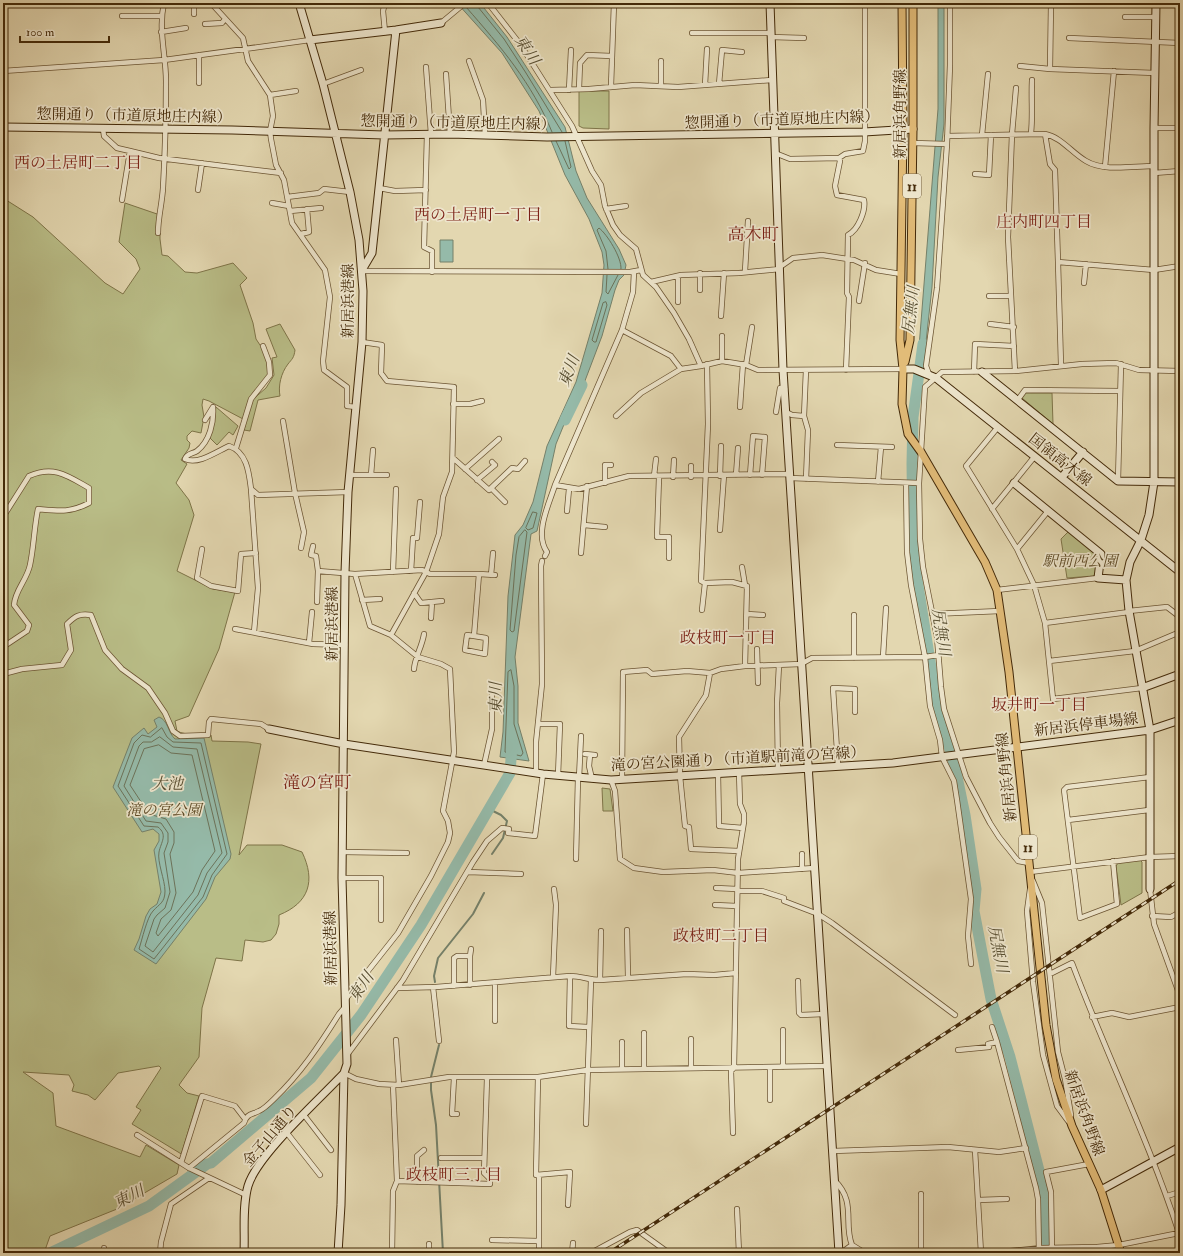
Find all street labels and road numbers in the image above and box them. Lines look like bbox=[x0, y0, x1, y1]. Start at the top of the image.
street label: 新居浜角野線 bbox=[891, 69, 910, 159]
street label: 惣開通り（市道原地庄内線） bbox=[36, 105, 232, 127]
street label: 惣開通り（市道原地庄内線） bbox=[684, 107, 880, 133]
street label: 惣開通り（市道原地庄内線） bbox=[360, 112, 556, 134]
road number: 11 bbox=[903, 174, 921, 198]
street label: 新居浜港線 bbox=[339, 263, 358, 339]
street label: 国領高木線 bbox=[1025, 429, 1095, 491]
street label: 新居浜港線 bbox=[323, 586, 342, 662]
street label: 新居浜停車場線 bbox=[1033, 709, 1139, 741]
street label: 新居浜角野線 bbox=[993, 731, 1021, 823]
street label: 滝の宮公園通り（市道駅前滝の宮線） bbox=[610, 743, 866, 775]
road number: 11 bbox=[1019, 835, 1037, 859]
street label: 新居浜港線 bbox=[321, 910, 341, 986]
street label: 新居浜角野線 bbox=[1060, 1067, 1108, 1159]
street label: 金子山通り bbox=[239, 1101, 301, 1171]

